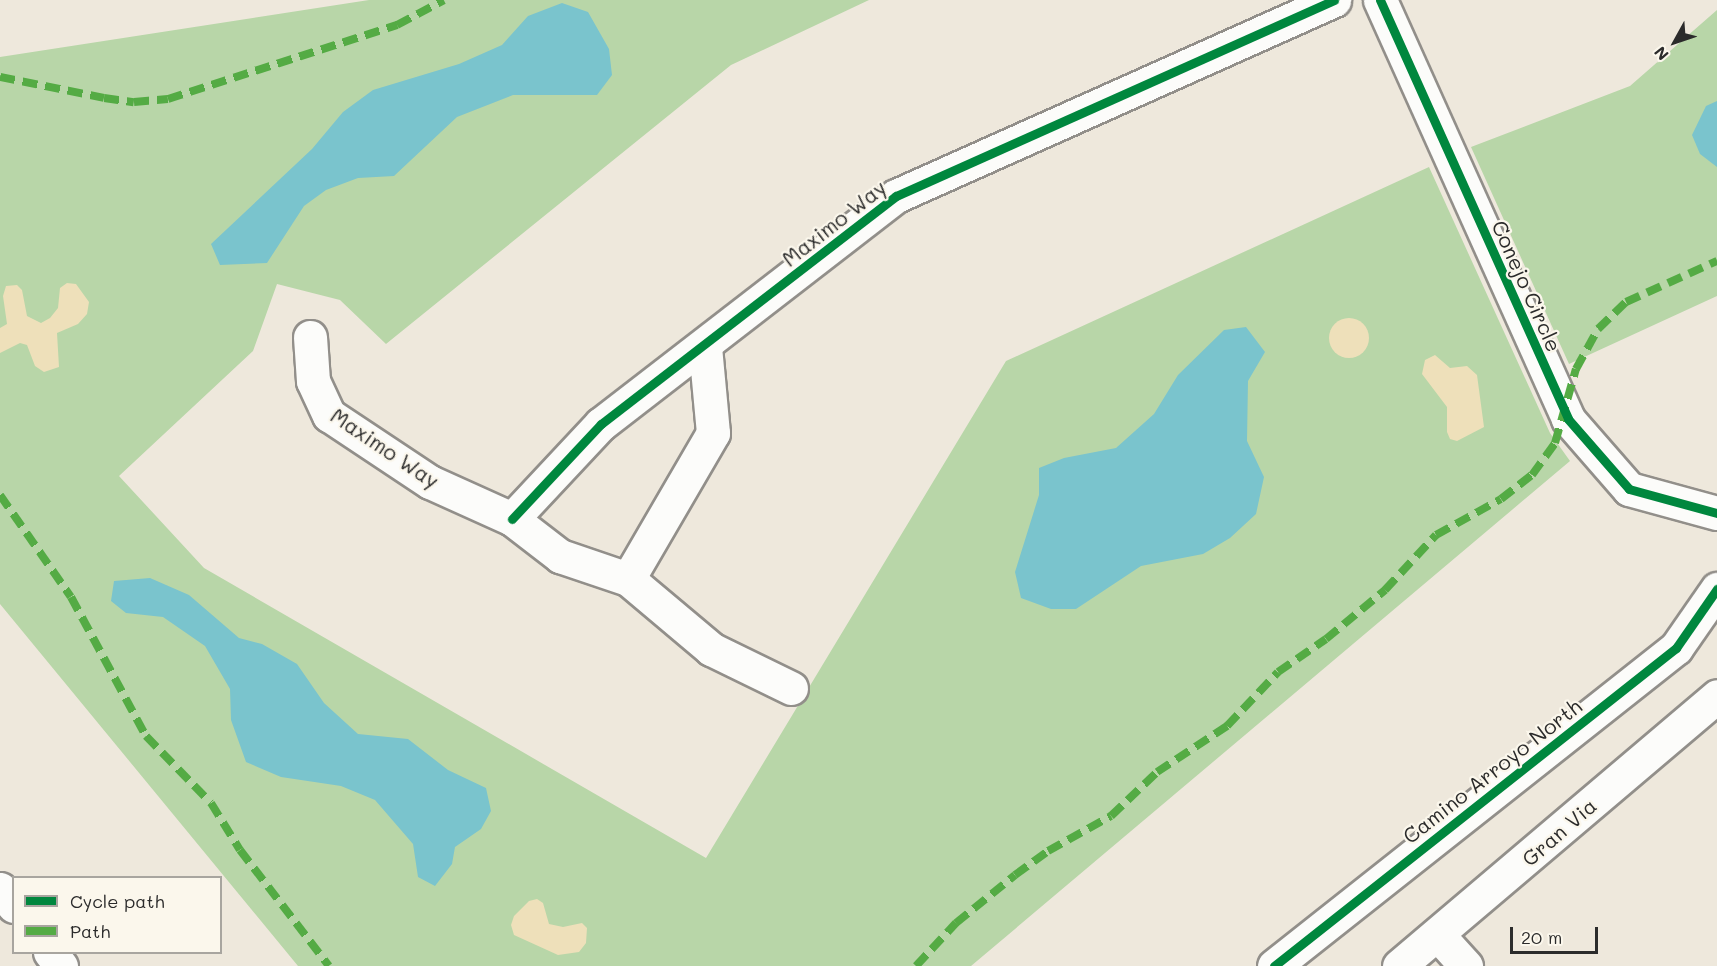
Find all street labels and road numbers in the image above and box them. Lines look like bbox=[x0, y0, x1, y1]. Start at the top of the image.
street label: Maximo Way bbox=[777, 174, 891, 272]
street label: Conejo Circle bbox=[1487, 217, 1567, 355]
street label: Maximo Way bbox=[326, 403, 444, 493]
street label: Camino Arroyo North bbox=[1398, 693, 1586, 849]
street label: Gran Via bbox=[1517, 793, 1601, 871]

